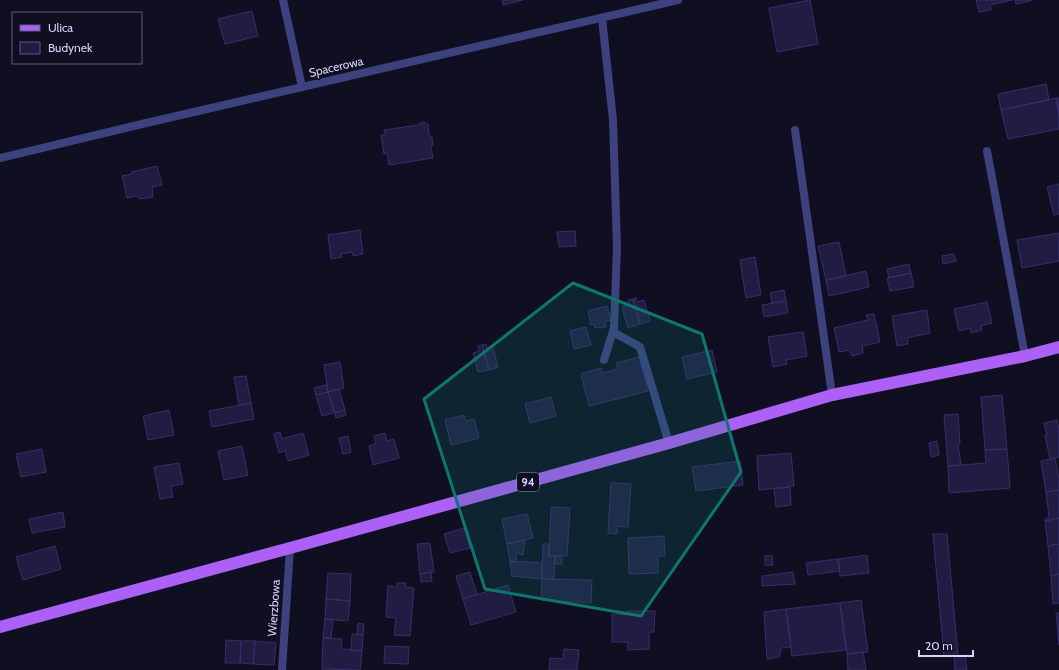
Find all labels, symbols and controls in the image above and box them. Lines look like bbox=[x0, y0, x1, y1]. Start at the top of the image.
legend bbox=[12, 12, 142, 64]
text: Ulica bbox=[48, 20, 73, 35]
text: Budynek bbox=[48, 40, 93, 55]
street label: Spacerowa bbox=[307, 53, 365, 80]
road number: 94 bbox=[517, 473, 539, 491]
street label: Wierzbowa bbox=[264, 579, 283, 637]
scale bar bbox=[919, 632, 973, 658]
text: 20 m bbox=[925, 638, 953, 653]

